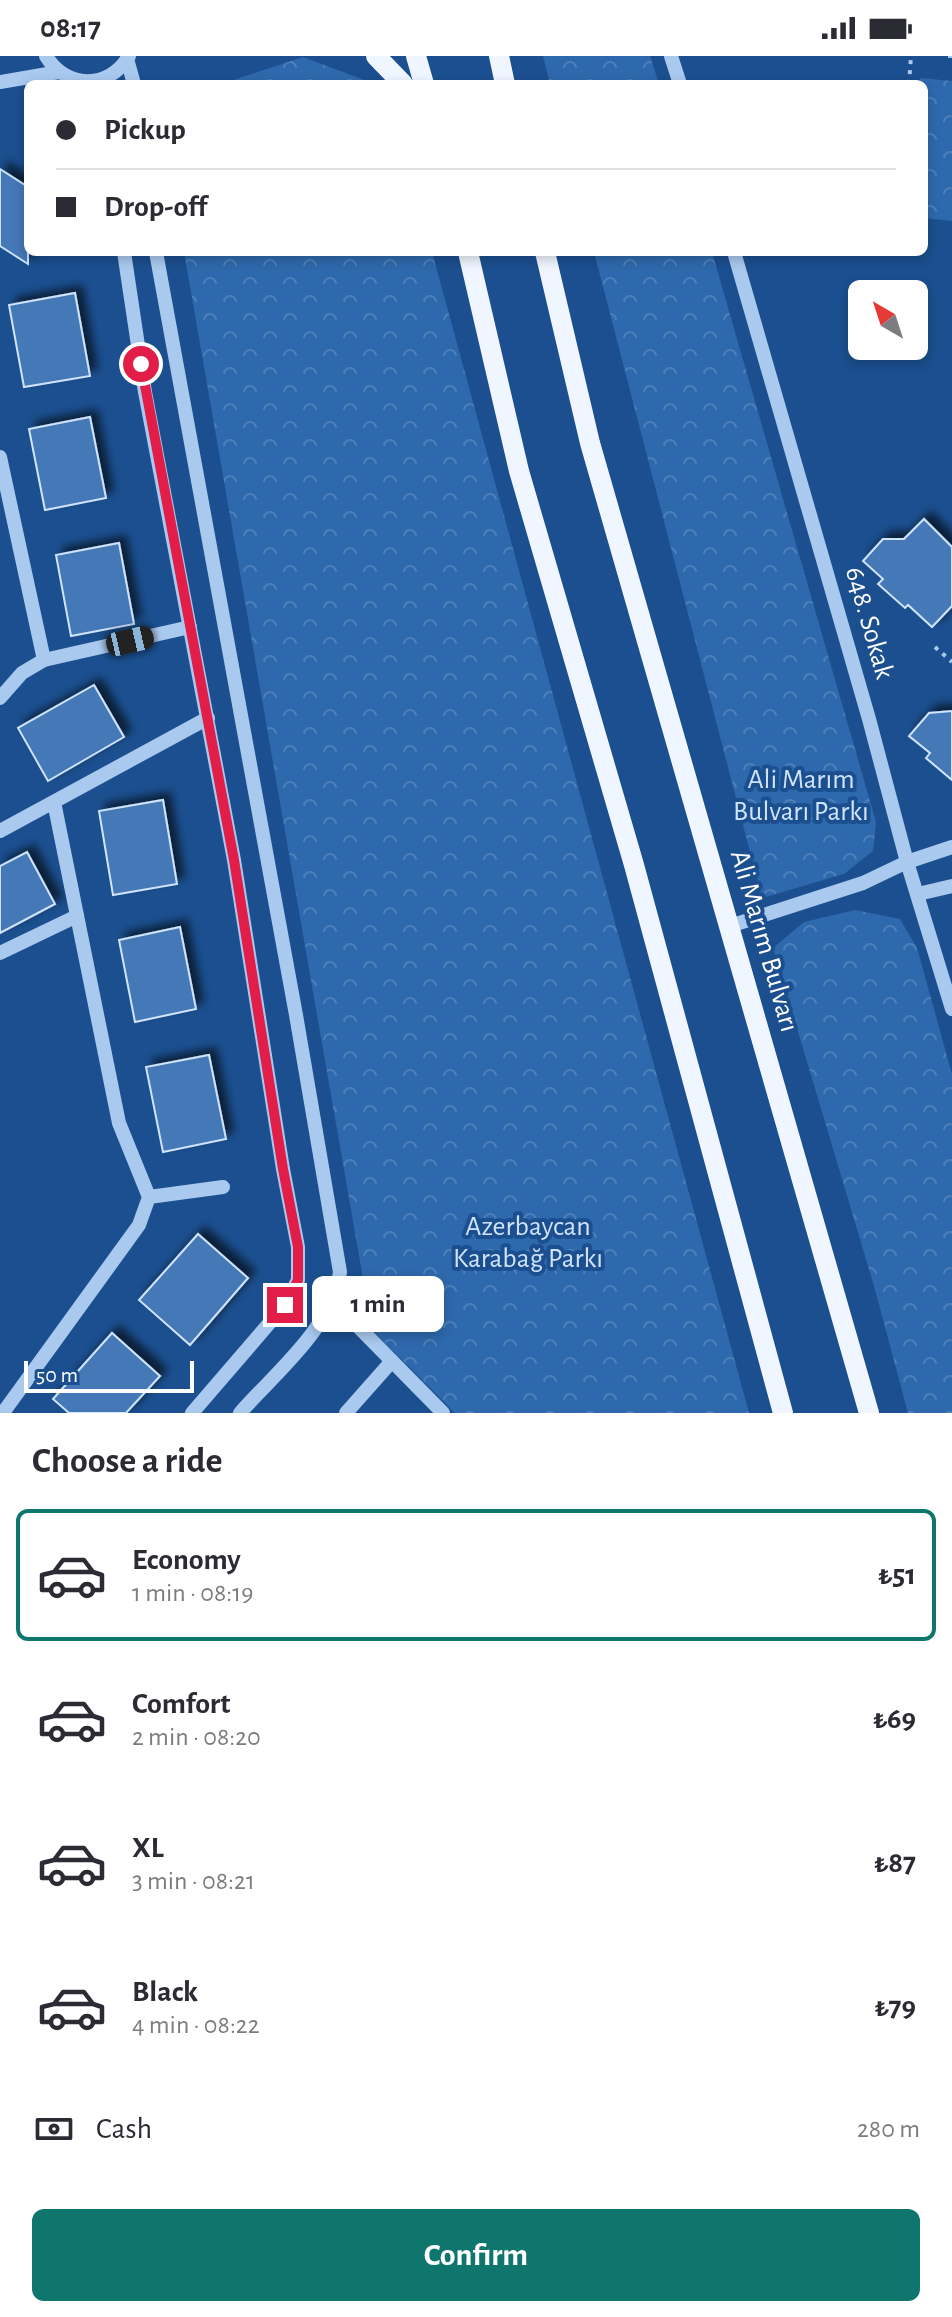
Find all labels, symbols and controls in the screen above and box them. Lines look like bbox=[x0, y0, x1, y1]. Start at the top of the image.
text: 08:17 bbox=[40, 13, 101, 43]
text: Pickup bbox=[104, 115, 186, 145]
text: Drop-off bbox=[104, 192, 207, 222]
north arrow bbox=[848, 280, 928, 360]
map controls bbox=[848, 280, 928, 360]
route start bbox=[123, 346, 159, 382]
street label: 648. Sokak bbox=[840, 564, 898, 682]
car bbox=[104, 624, 156, 658]
park label: Ali Marım Bulvarı Parkı bbox=[733, 766, 869, 826]
street label: Ali Marım Bulvarı bbox=[725, 847, 803, 1035]
park label: Azerbaycan Karabağ Parkı bbox=[453, 1213, 603, 1273]
callout: 1 min bbox=[313, 1277, 445, 1333]
route end bbox=[267, 1287, 303, 1323]
text: 1 min bbox=[351, 1291, 405, 1317]
scale bar bbox=[24, 1357, 194, 1393]
text: 50 m bbox=[36, 1364, 78, 1386]
text: Choose a ride bbox=[32, 1443, 222, 1479]
icon: car bbox=[36, 1539, 108, 1611]
text: Economy bbox=[132, 1545, 241, 1575]
text: ₺51 bbox=[878, 1560, 916, 1590]
text: 1 min · 08:19 bbox=[132, 1580, 253, 1606]
icon: car bbox=[36, 1683, 108, 1755]
text: Comfort bbox=[132, 1689, 231, 1719]
text: ₺69 bbox=[873, 1704, 916, 1734]
text: 2 min · 08:20 bbox=[132, 1724, 261, 1750]
icon: car bbox=[36, 1827, 108, 1899]
text: XL bbox=[132, 1833, 164, 1863]
text: ₺87 bbox=[874, 1848, 916, 1878]
text: 3 min · 08:21 bbox=[132, 1868, 255, 1894]
icon: car bbox=[36, 1971, 108, 2043]
text: Black bbox=[132, 1977, 198, 2007]
text: ₺79 bbox=[874, 1992, 916, 2022]
text: 4 min · 08:22 bbox=[132, 2012, 260, 2038]
icon: cash bbox=[32, 2107, 76, 2151]
text: Cash bbox=[96, 2114, 152, 2144]
text: 280 m bbox=[857, 2116, 920, 2142]
button: Confirm bbox=[32, 2209, 920, 2301]

